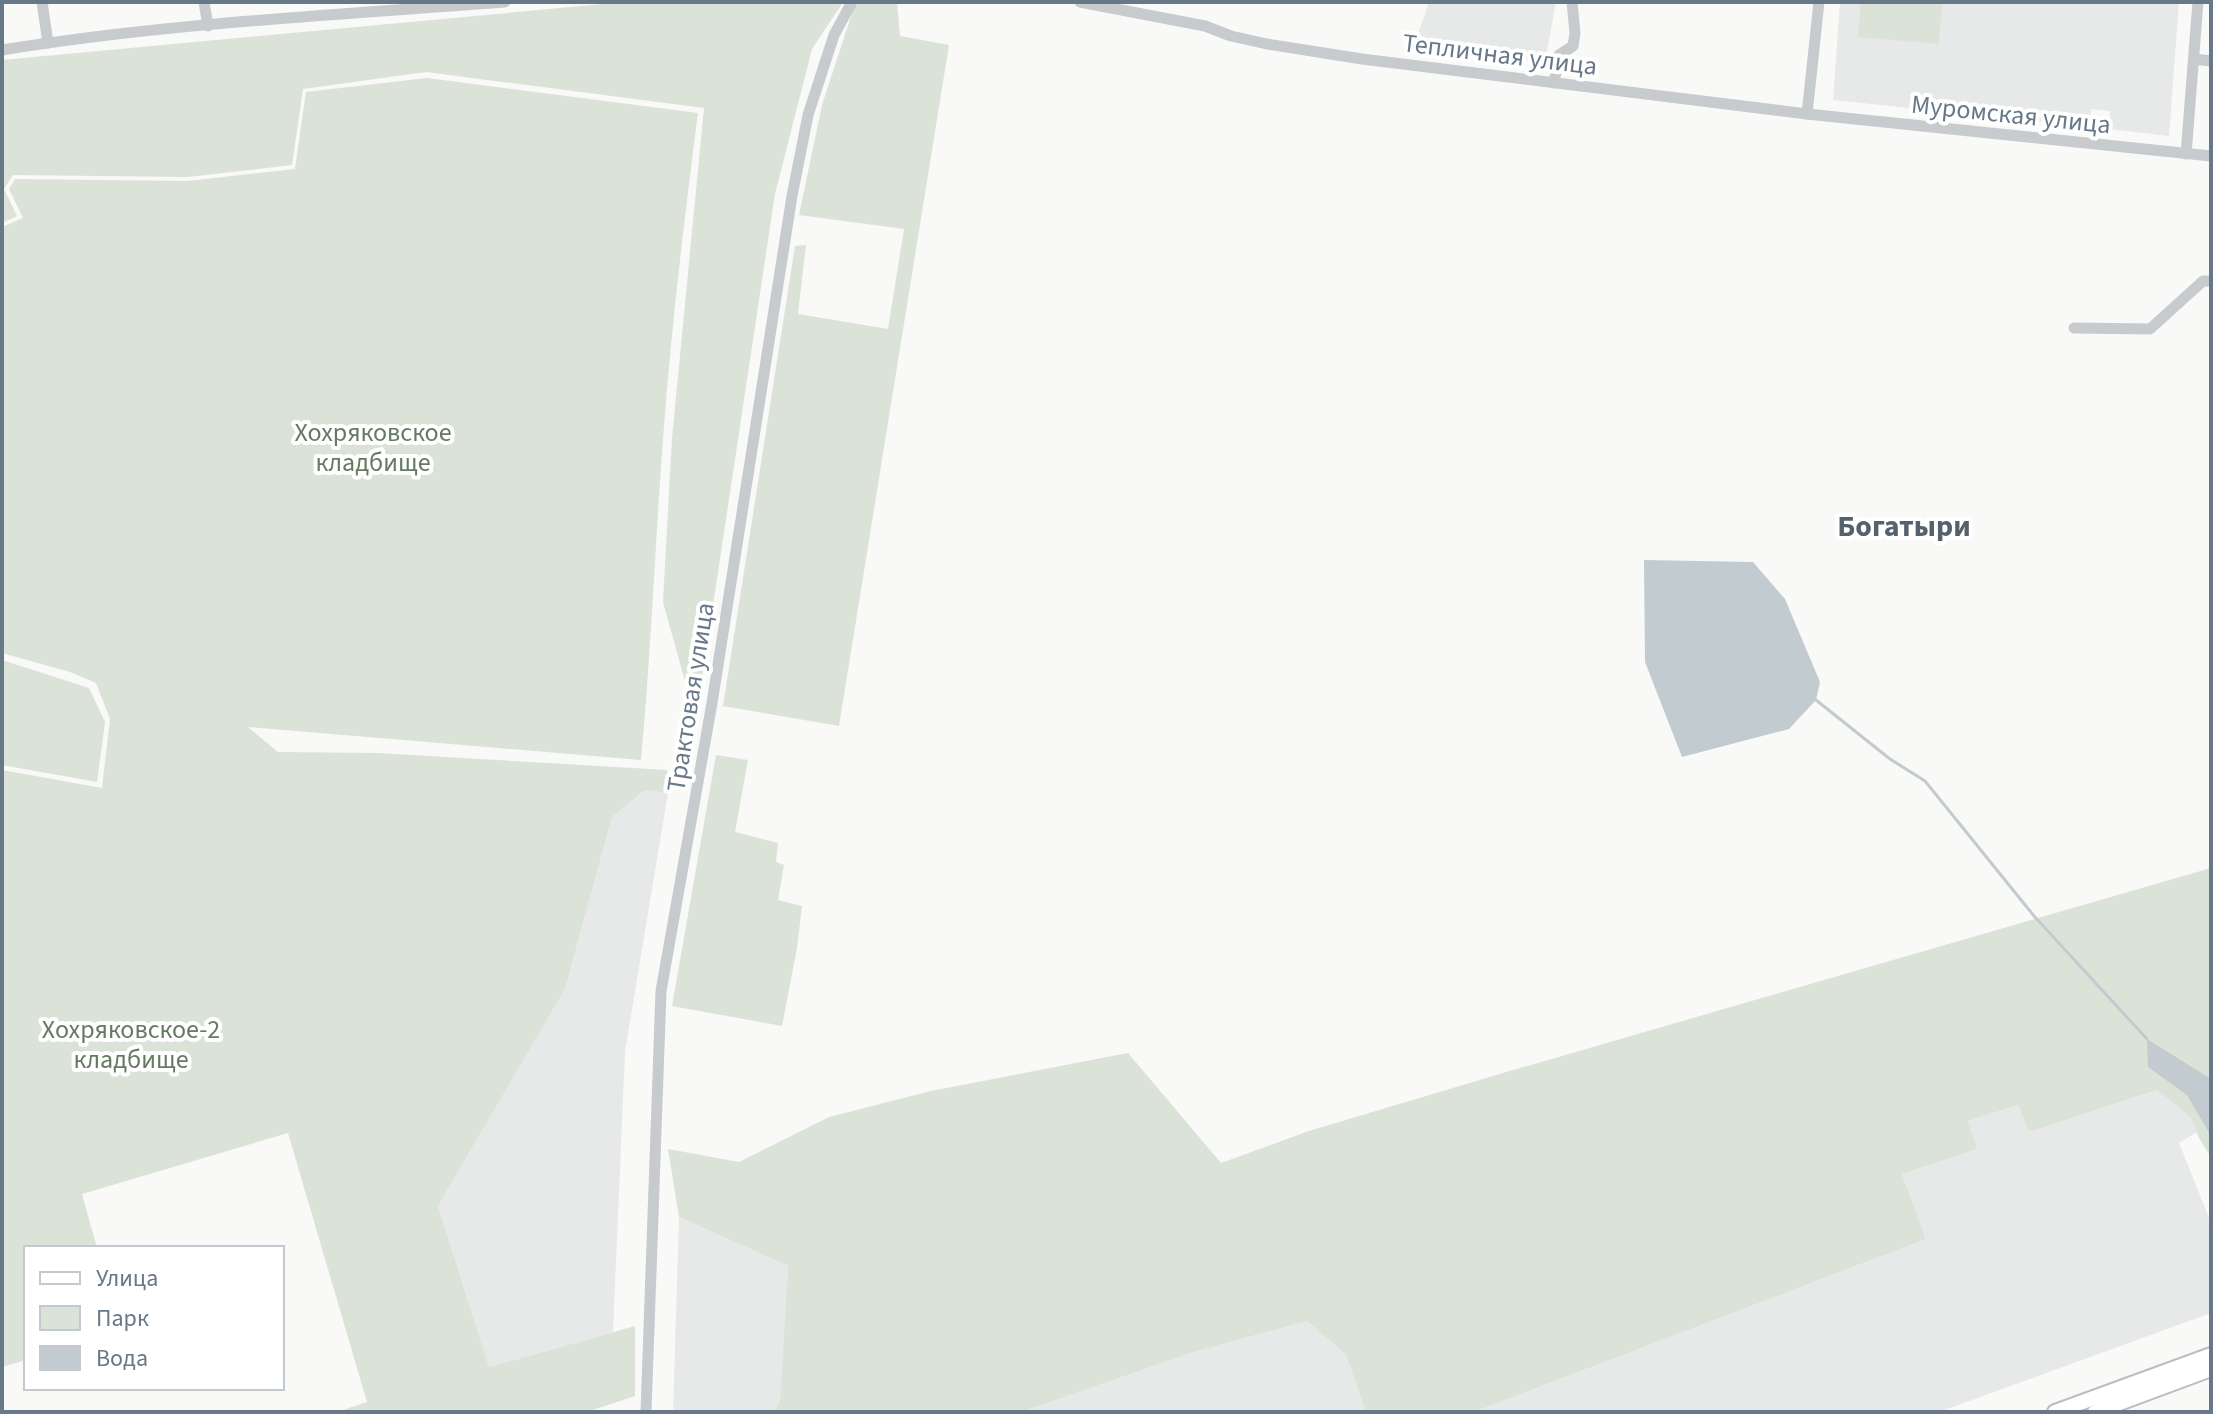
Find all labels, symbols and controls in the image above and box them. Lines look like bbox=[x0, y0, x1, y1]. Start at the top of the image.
street label: Тепличная улица bbox=[1401, 24, 1599, 85]
street label: Муромская улица bbox=[1909, 86, 2113, 143]
park label: Хохряковское кладбище bbox=[294, 414, 452, 481]
district label: Богатыри bbox=[1837, 505, 1971, 548]
street label: Трактовая улица bbox=[657, 600, 724, 794]
park label: Хохряковское-2 кладбище bbox=[42, 1011, 220, 1078]
legend bbox=[24, 1246, 284, 1390]
text: Улица bbox=[96, 1261, 158, 1296]
text: Парк bbox=[96, 1301, 149, 1336]
text: Вода bbox=[96, 1341, 148, 1376]

